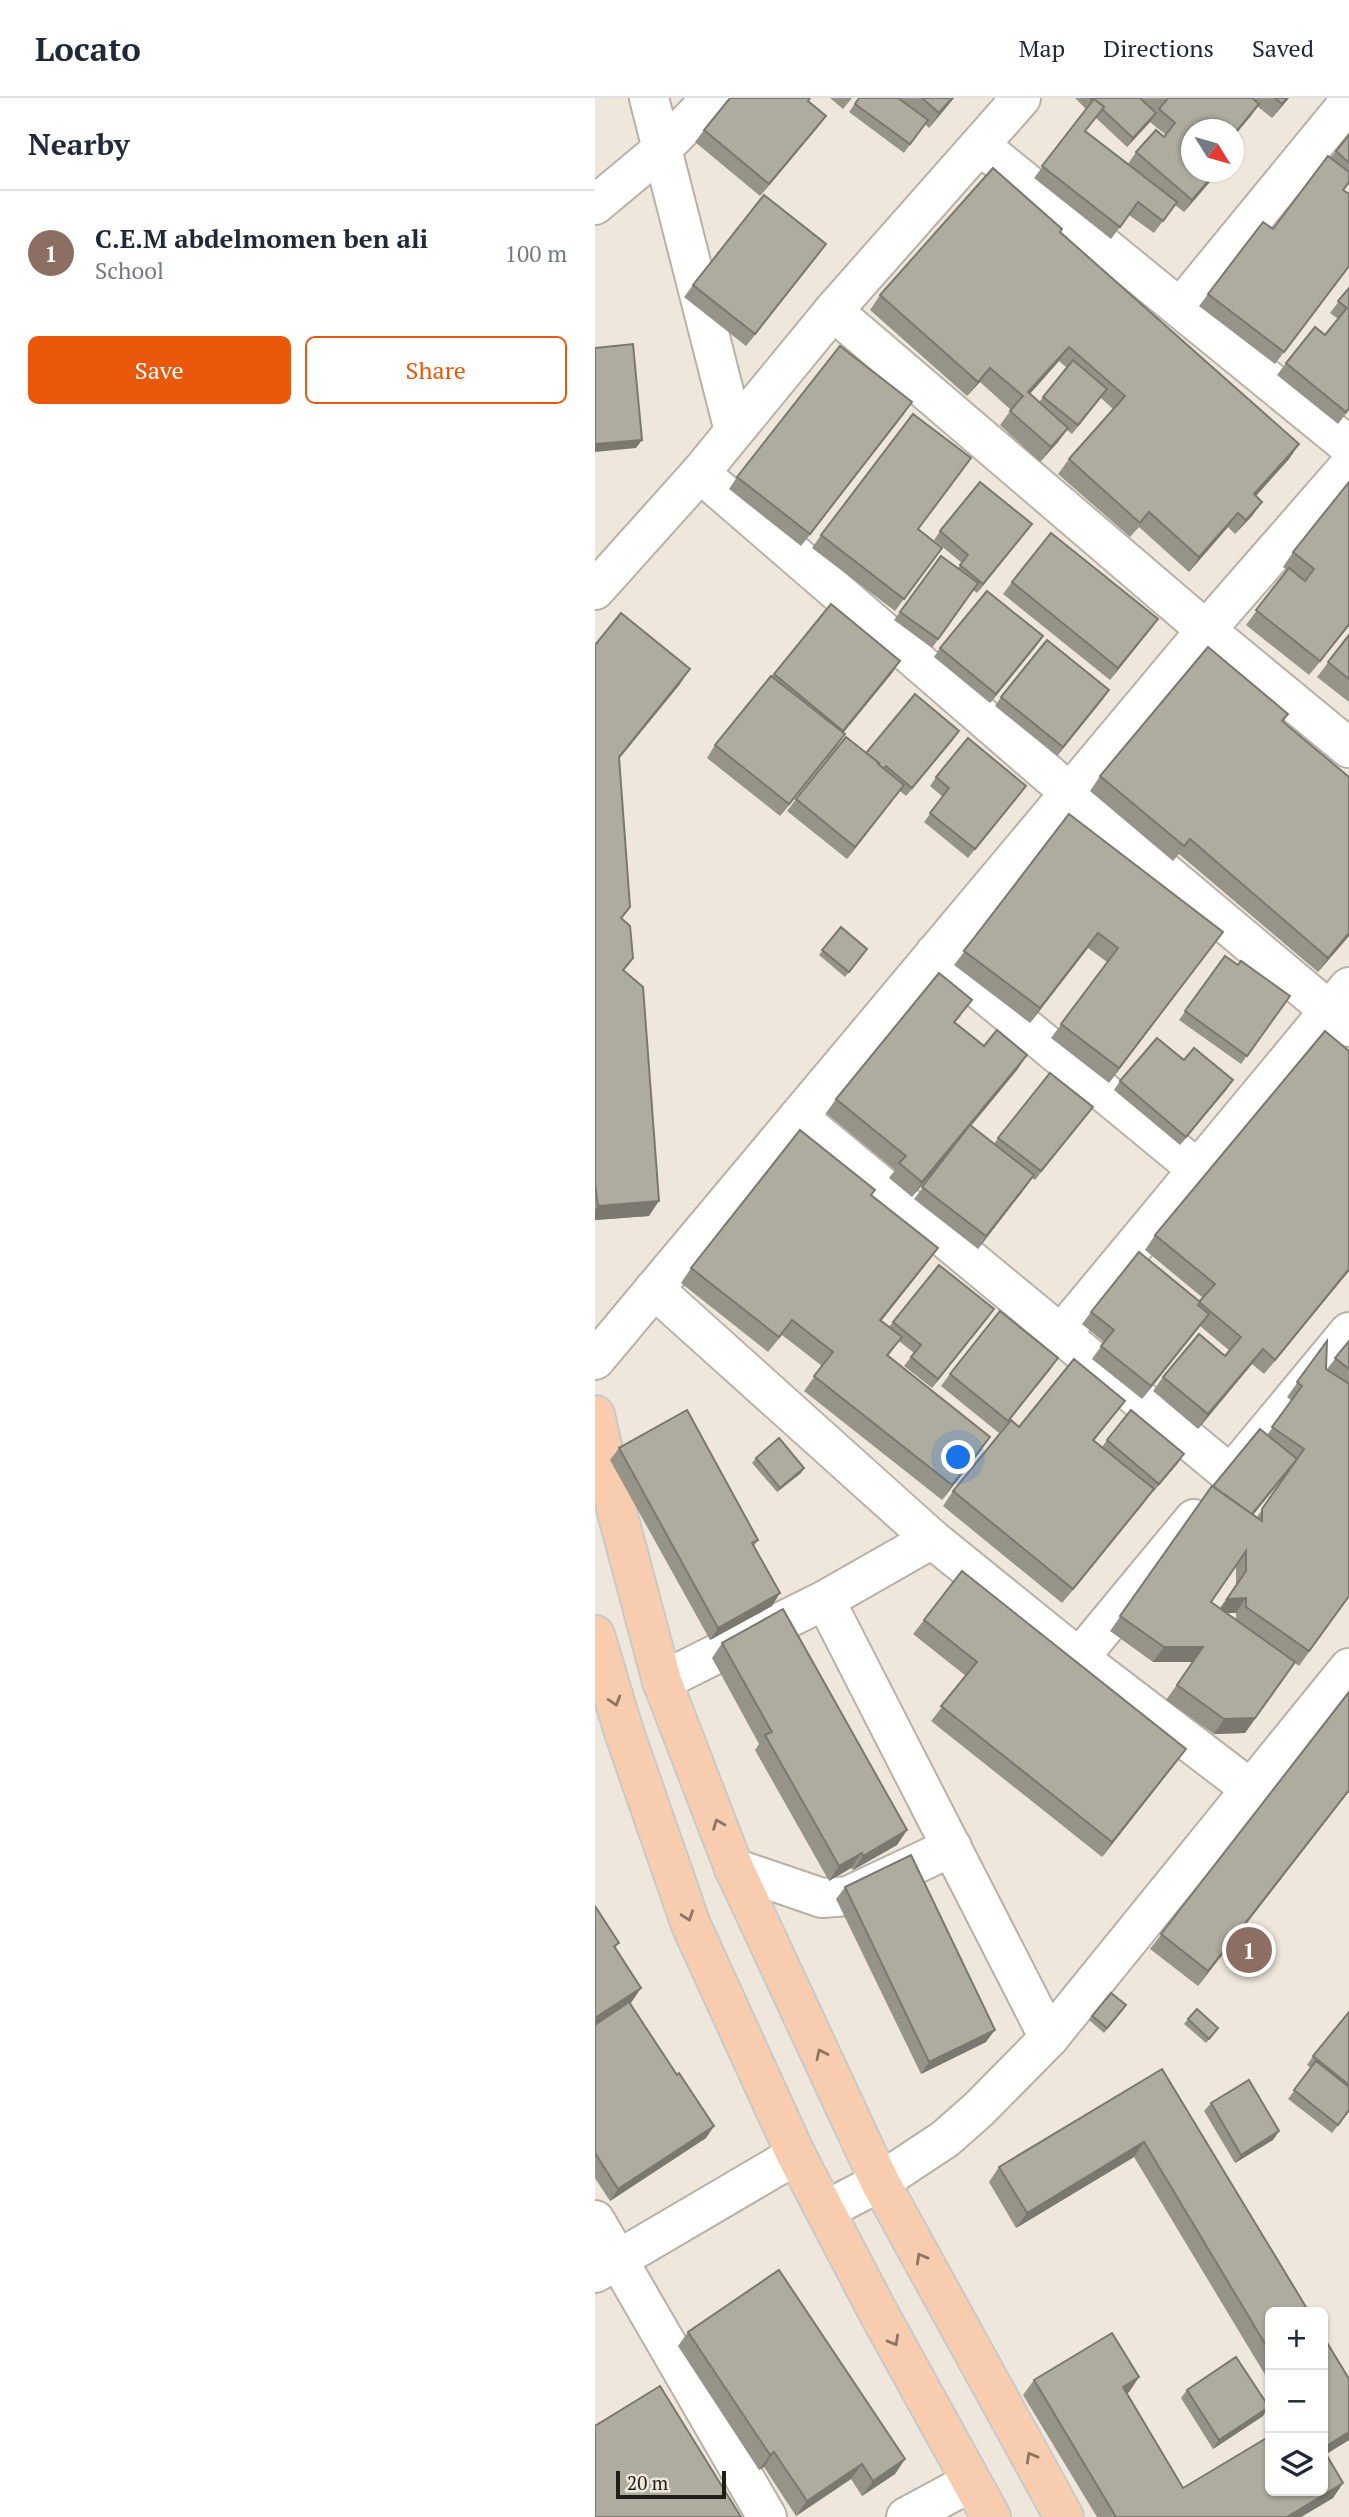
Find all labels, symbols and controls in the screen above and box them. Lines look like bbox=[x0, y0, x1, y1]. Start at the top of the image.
text: Locato bbox=[35, 27, 141, 70]
text: Map bbox=[1019, 32, 1065, 64]
text: Directions bbox=[1103, 32, 1214, 64]
text: Saved bbox=[1252, 32, 1314, 64]
north arrow bbox=[1181, 119, 1244, 182]
text: Nearby bbox=[28, 124, 130, 164]
text: C.E.M abdelmomen ben ali bbox=[95, 221, 428, 255]
text: 1 bbox=[45, 238, 58, 269]
text: 100 m bbox=[505, 238, 567, 269]
text: School bbox=[95, 255, 164, 286]
button: Save bbox=[28, 336, 291, 404]
button: Share bbox=[305, 336, 567, 404]
your location bbox=[941, 1440, 975, 1474]
one-way arrow bbox=[606, 1695, 621, 1707]
one-way arrow bbox=[712, 1819, 726, 1831]
one-way arrow bbox=[680, 1910, 694, 1922]
pin: 1 bbox=[1226, 1924, 1272, 1976]
one-way arrow bbox=[815, 2049, 829, 2061]
one-way arrow bbox=[916, 2252, 929, 2265]
map controls bbox=[1265, 2307, 1328, 2496]
button: + bbox=[1265, 2307, 1328, 2370]
one-way arrow bbox=[886, 2334, 899, 2346]
button: − bbox=[1265, 2370, 1328, 2433]
button: layers bbox=[1265, 2433, 1328, 2496]
one-way arrow bbox=[1026, 2452, 1039, 2464]
scale bar bbox=[616, 2468, 726, 2500]
text: 20 m bbox=[627, 2470, 668, 2495]

